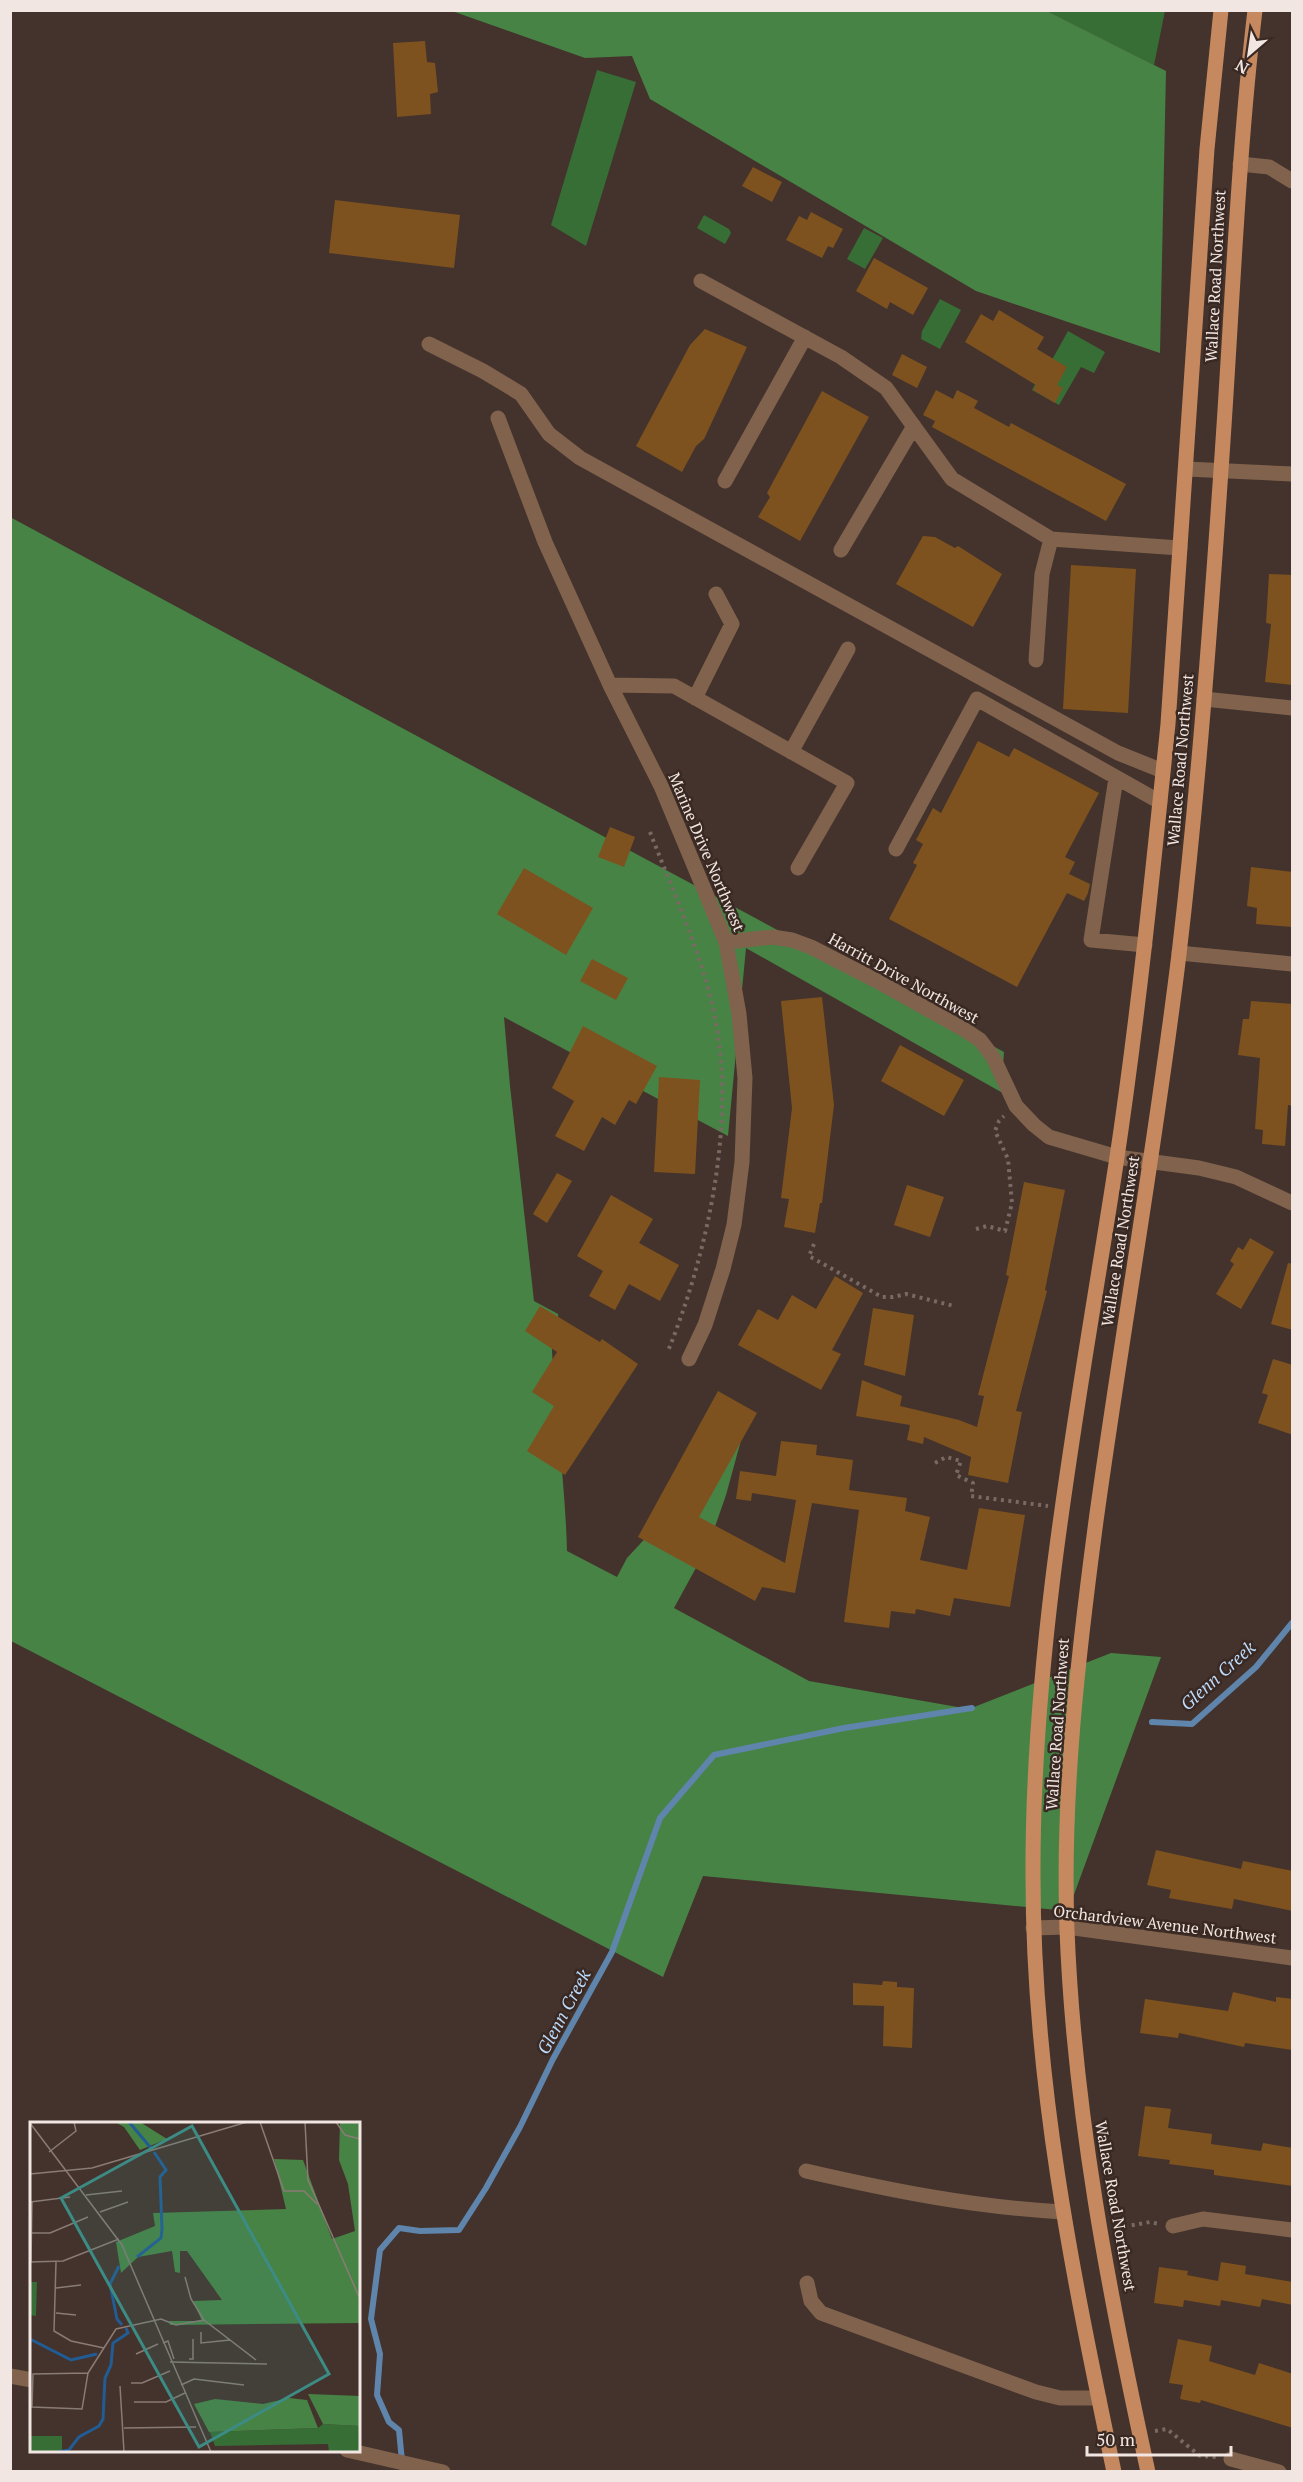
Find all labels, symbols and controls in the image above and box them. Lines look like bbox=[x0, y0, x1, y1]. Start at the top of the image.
north arrow bbox=[1219, 24, 1279, 84]
text: N bbox=[1231, 55, 1252, 80]
street label: Wallace Road Northwest bbox=[1199, 189, 1231, 363]
street label: Wallace Road Northwest bbox=[1162, 673, 1198, 847]
street label: Marine Drive Northwest bbox=[664, 769, 751, 935]
street label: Harritt Drive Northwest bbox=[825, 927, 983, 1029]
street label: Wallace Road Northwest bbox=[1096, 1154, 1144, 1328]
water label: Glenn Creek bbox=[1175, 1635, 1260, 1715]
street label: Wallace Road Northwest bbox=[1040, 1637, 1074, 1811]
street label: Orchardview Avenue Northwest bbox=[1052, 1899, 1278, 1949]
water label: Glenn Creek bbox=[531, 1965, 596, 2058]
street label: Wallace Road Northwest bbox=[1090, 2119, 1142, 2293]
inset map bbox=[30, 2122, 360, 2452]
scale bar bbox=[1087, 2419, 1231, 2457]
text: 50 m bbox=[1096, 2427, 1136, 2451]

